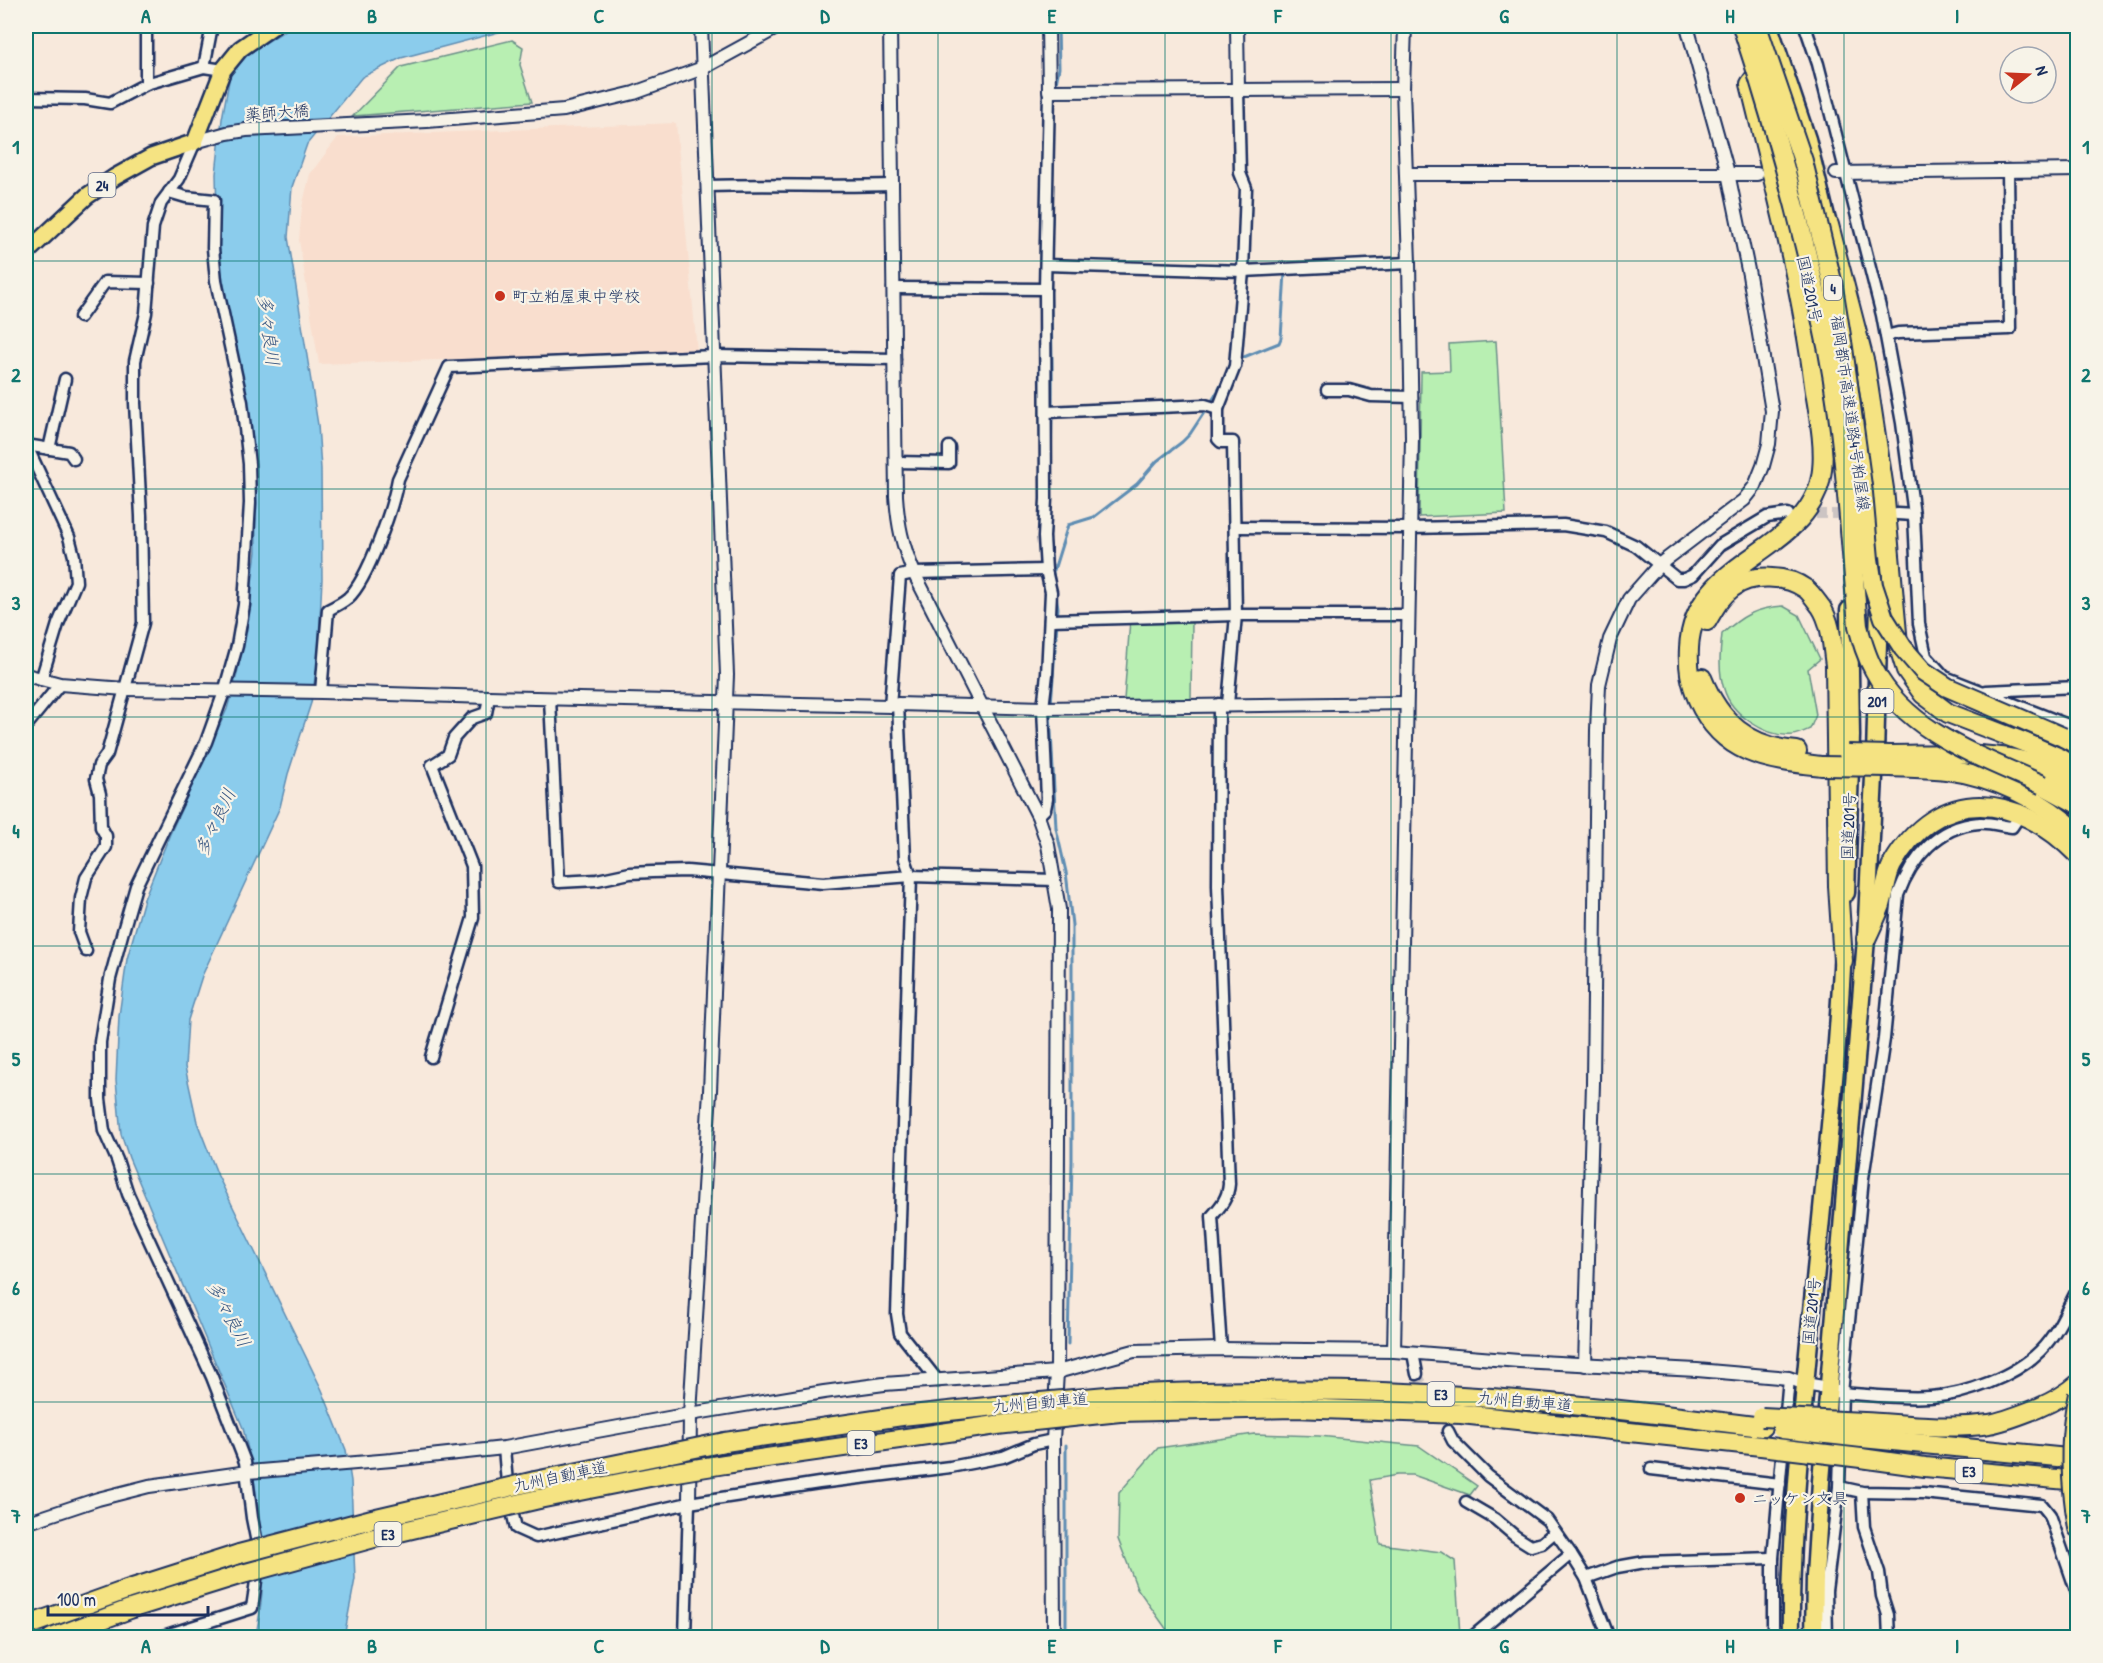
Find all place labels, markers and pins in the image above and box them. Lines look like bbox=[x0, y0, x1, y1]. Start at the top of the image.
place label: 町立粕屋東中学校 bbox=[512, 285, 640, 307]
marker: 町立粕屋東中学校 bbox=[493, 289, 507, 303]
place label: ニッケン文具 bbox=[1752, 1487, 1848, 1509]
marker: ニッケン文具 bbox=[1733, 1491, 1747, 1505]

